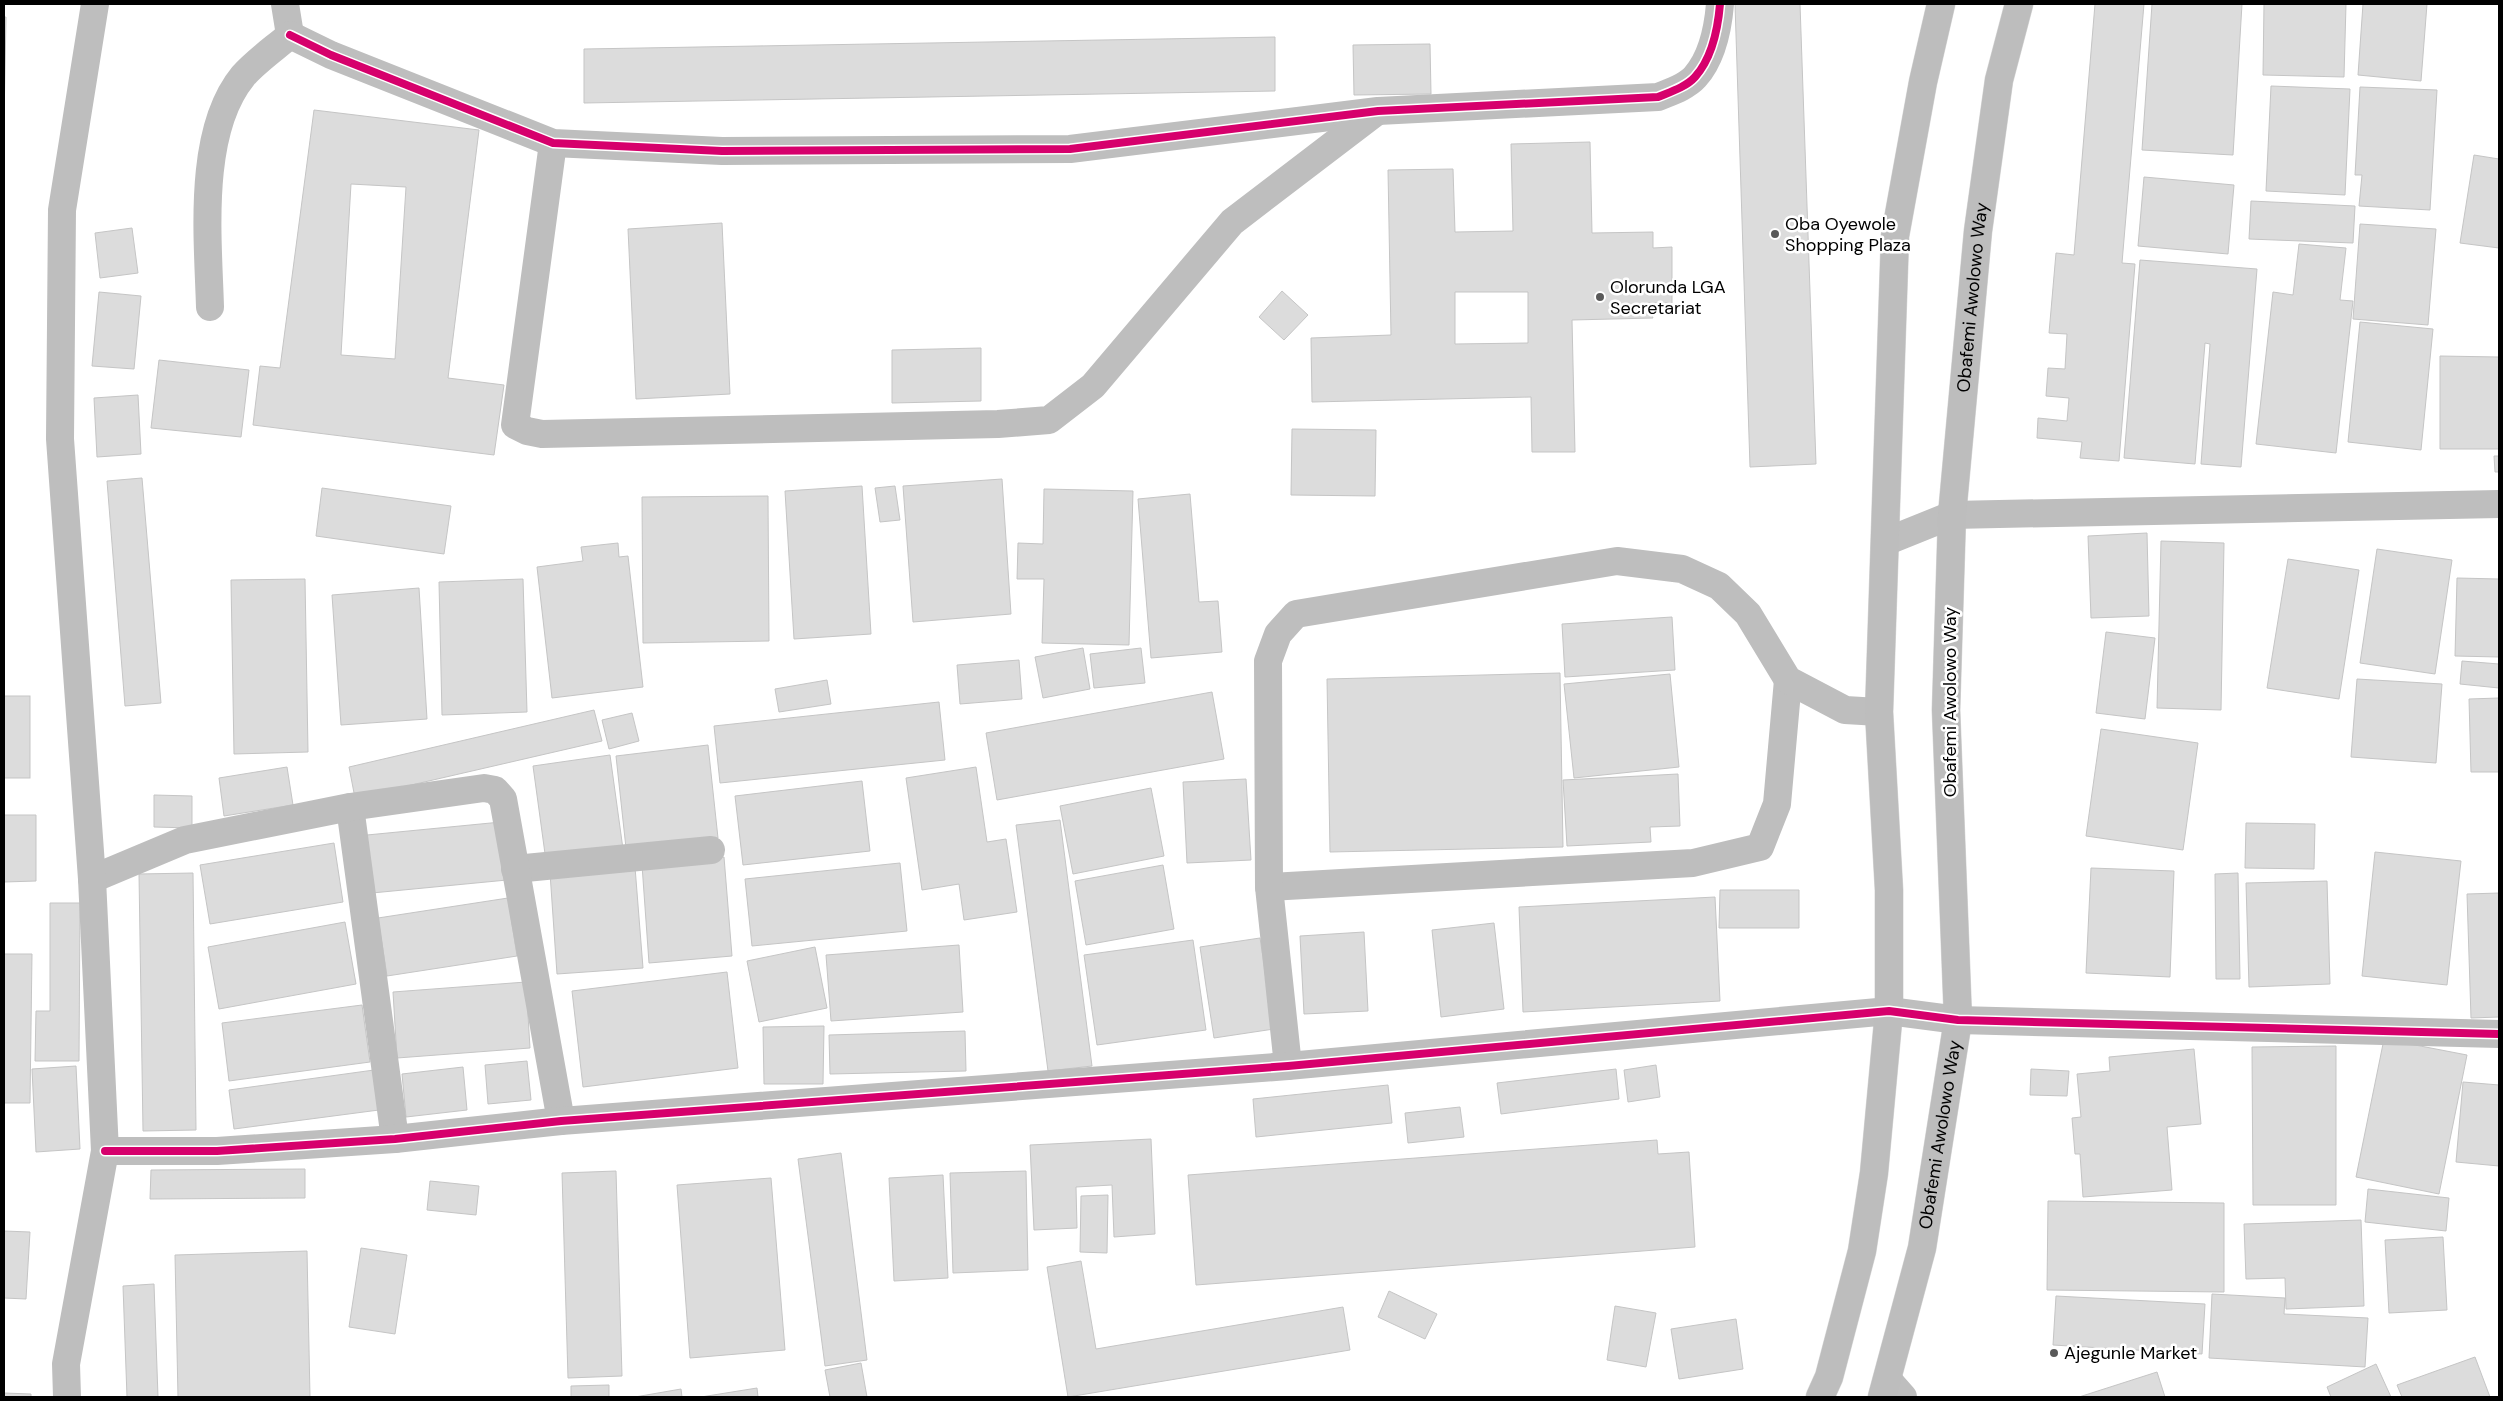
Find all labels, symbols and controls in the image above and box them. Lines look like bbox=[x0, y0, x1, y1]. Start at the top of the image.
street label: Obafemi Awolowo Way bbox=[1951, 201, 1994, 393]
place label: Oba Oyewole Shopping Plaza bbox=[1785, 212, 1911, 257]
marker: Oba Oyewole Shopping Plaza bbox=[1769, 228, 1781, 240]
place label: Olorunda LGA Secretariat bbox=[1610, 275, 1726, 320]
marker: Olorunda LGA Secretariat bbox=[1594, 291, 1606, 303]
street label: Obafemi Awolowo Way bbox=[1938, 607, 1962, 797]
street label: Obafemi Awolowo Way bbox=[1913, 1039, 1967, 1231]
place label: Ajegunle Market bbox=[2064, 1341, 2197, 1365]
marker: Ajegunle Market bbox=[2048, 1347, 2060, 1359]

